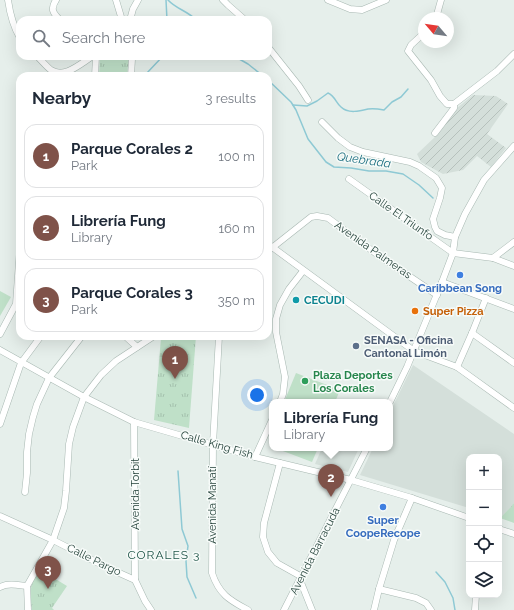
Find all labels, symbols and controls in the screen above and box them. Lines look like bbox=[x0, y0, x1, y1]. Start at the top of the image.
north arrow bbox=[418, 12, 454, 48]
search box bbox=[16, 16, 272, 60]
icon: search bbox=[30, 27, 52, 49]
text: Search here bbox=[62, 29, 145, 47]
text: Nearby bbox=[32, 88, 91, 108]
text: 3 results bbox=[206, 91, 256, 106]
text: Parque Corales 2 bbox=[71, 140, 193, 158]
text: 1 bbox=[43, 149, 49, 164]
text: 100 m bbox=[218, 149, 255, 164]
water label: Quebrada bbox=[336, 149, 392, 171]
text: Park bbox=[71, 158, 98, 173]
street label: Calle El Triunfo bbox=[366, 189, 436, 243]
text: Librería Fung bbox=[71, 212, 166, 230]
street label: Avenida Palmeras bbox=[332, 219, 414, 281]
text: 2 bbox=[42, 221, 50, 236]
text: 160 m bbox=[218, 221, 255, 236]
text: Library bbox=[71, 230, 113, 245]
marker: Caribbean Song bbox=[455, 270, 465, 280]
place label: Caribbean Song bbox=[418, 282, 502, 295]
text: Parque Corales 3 bbox=[71, 284, 193, 302]
text: 3 bbox=[42, 293, 50, 308]
text: 350 m bbox=[218, 293, 255, 308]
place label: CECUDI bbox=[304, 294, 345, 307]
marker: CECUDI bbox=[291, 295, 301, 305]
text: Park bbox=[71, 302, 98, 317]
place label: Super Pizza bbox=[423, 305, 484, 318]
marker: Super Pizza bbox=[410, 306, 420, 316]
place label: SENASA - Oficina Cantonal Limón bbox=[364, 334, 453, 360]
marker: SENASA - Oficina Cantonal Limón bbox=[351, 341, 361, 351]
pin: 1 bbox=[162, 346, 188, 379]
place label: Plaza Deportes Los Corales bbox=[313, 369, 393, 395]
marker: Plaza Deportes Los Corales bbox=[300, 376, 310, 386]
your location bbox=[247, 385, 267, 405]
popup bbox=[269, 399, 393, 451]
text: Librería Fung bbox=[284, 409, 378, 427]
text: Library bbox=[284, 427, 325, 442]
street label: Calle King Fish bbox=[179, 428, 255, 462]
map controls bbox=[466, 454, 502, 598]
button: + bbox=[466, 454, 502, 490]
street label: Avenida Torbit bbox=[129, 458, 142, 530]
pin: 2 bbox=[318, 464, 344, 497]
street label: Avenida Manatí bbox=[206, 466, 219, 544]
button: − bbox=[466, 490, 502, 526]
marker: Super CoopeRecope bbox=[378, 502, 388, 512]
street label: Avenida Barracuda bbox=[287, 505, 343, 597]
place label: Super CoopeRecope bbox=[346, 514, 421, 540]
button: locate bbox=[466, 526, 502, 562]
street label: Calle Pargo bbox=[65, 541, 124, 579]
district label: CORALES 3 bbox=[127, 548, 201, 562]
pin: 3 bbox=[35, 556, 61, 589]
button: layers bbox=[466, 562, 502, 598]

